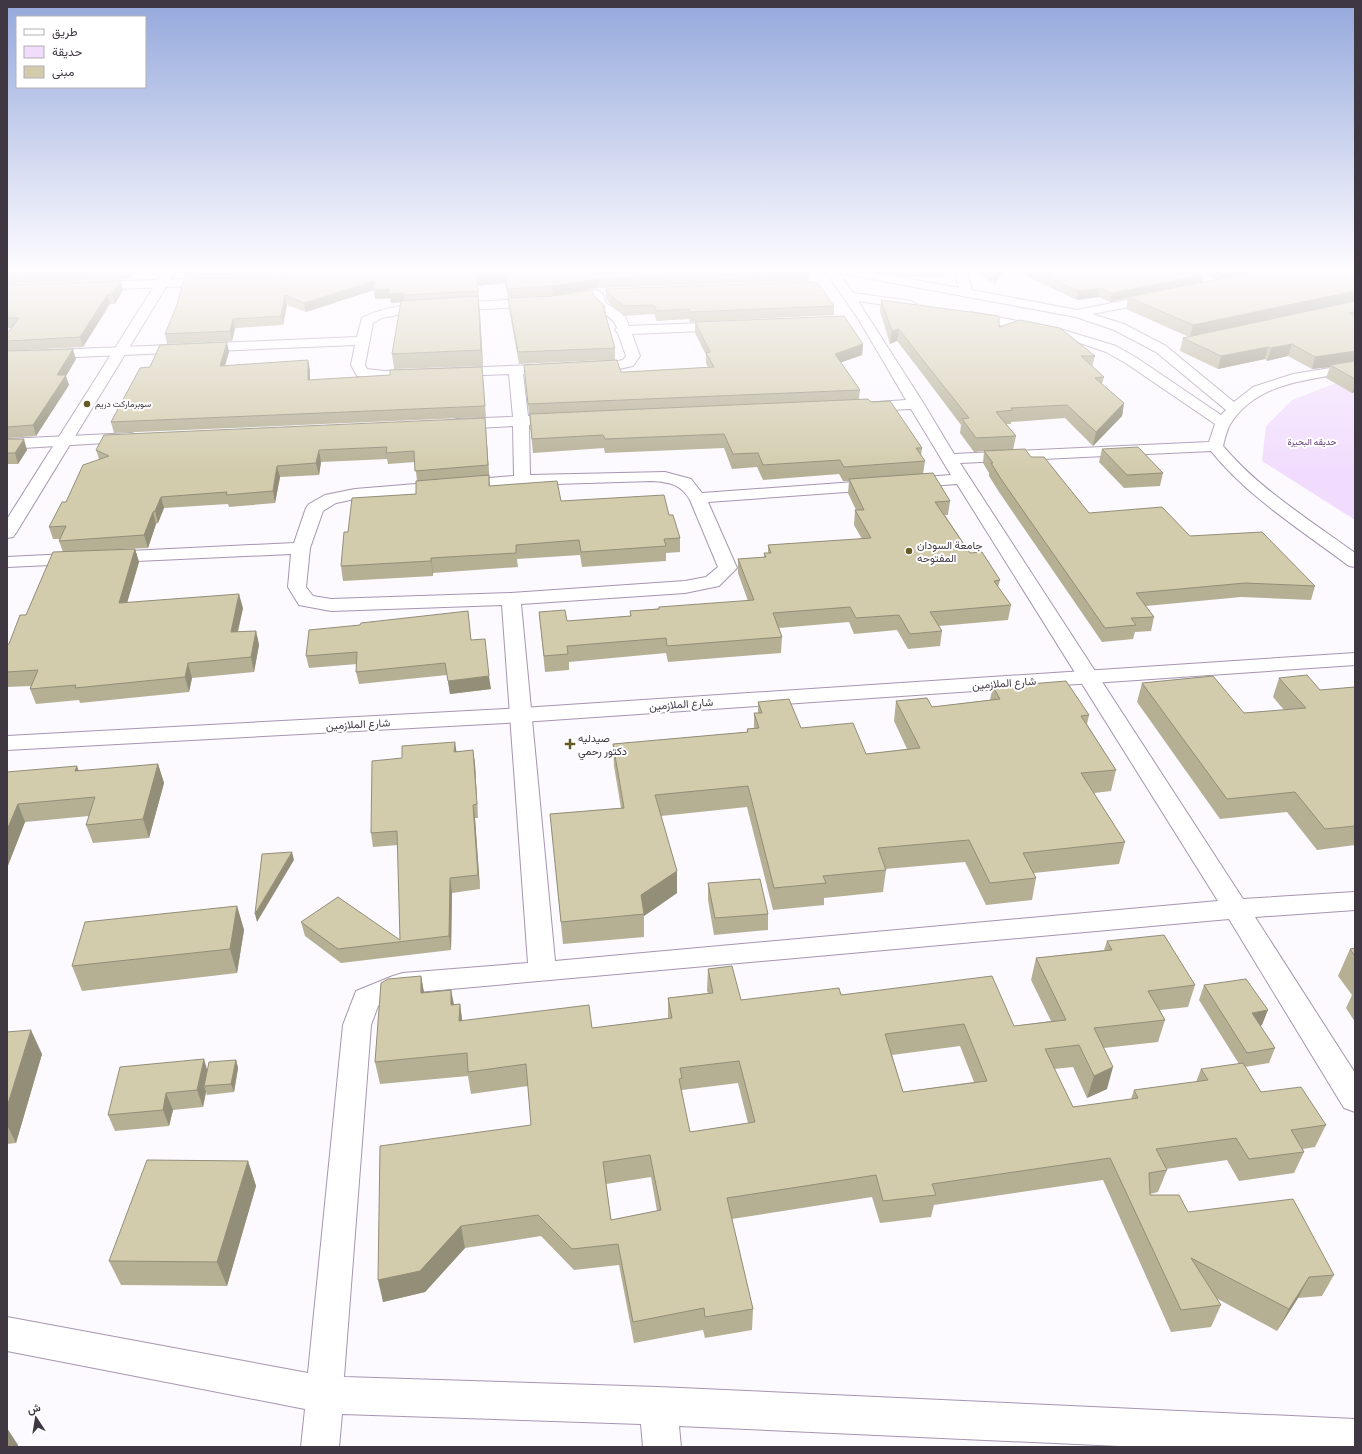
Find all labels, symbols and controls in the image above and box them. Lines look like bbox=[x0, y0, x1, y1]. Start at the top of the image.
legend bbox=[16, 16, 146, 88]
text: طريق bbox=[52, 25, 78, 40]
text: حديقة bbox=[52, 45, 82, 60]
text: مبنى bbox=[52, 65, 74, 80]
marker: سوبرماركت دريم bbox=[82, 399, 92, 409]
place label: سوبرماركت دريم bbox=[95, 399, 151, 410]
park label: حديقه البحيرة bbox=[1287, 437, 1337, 448]
place label: جامعة السودان المفتوحه bbox=[917, 539, 983, 565]
marker: جامعة السودان المفتوحه bbox=[904, 546, 914, 556]
street label: شارع الملازمين bbox=[972, 675, 1037, 693]
street label: شارع الملازمين bbox=[649, 696, 714, 714]
street label: شارع الملازمين bbox=[326, 716, 391, 734]
place label: صيدليه دكتور رحمي bbox=[578, 732, 627, 761]
marker: صيدليه دكتور رحمي bbox=[565, 739, 575, 749]
north arrow bbox=[16, 1398, 56, 1438]
text: ش bbox=[26, 1401, 42, 1416]

